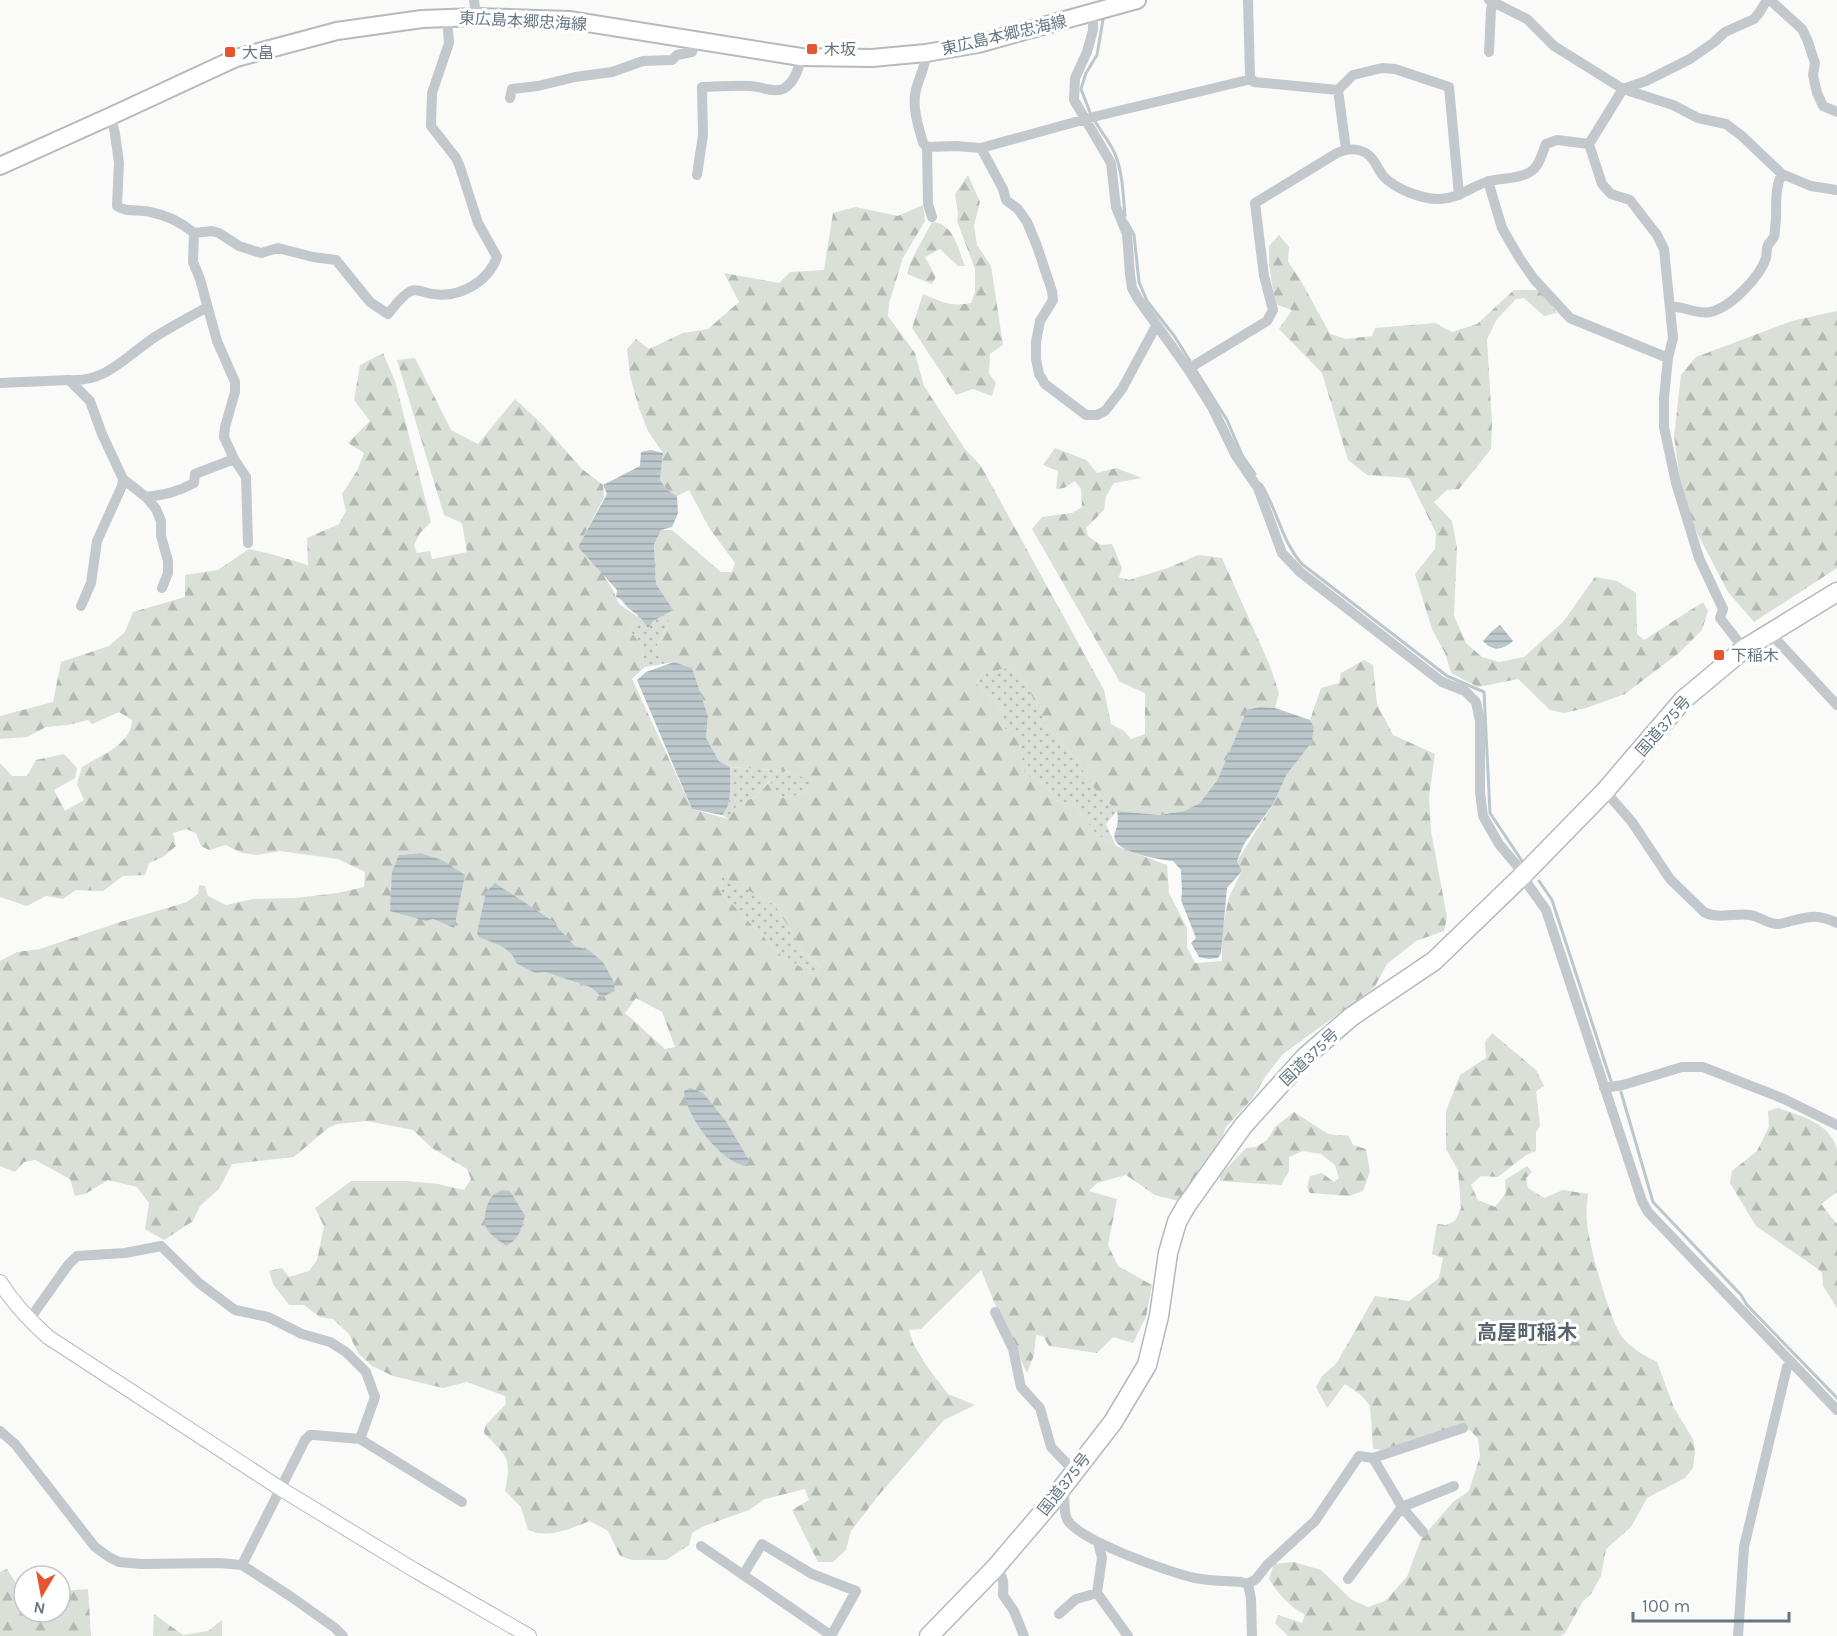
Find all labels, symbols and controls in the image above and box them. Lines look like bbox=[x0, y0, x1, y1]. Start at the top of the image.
street label: 東広島本郷忠海線 bbox=[459, 8, 587, 34]
street label: 東広島本郷忠海線 bbox=[939, 11, 1069, 59]
place label: 木坂 bbox=[824, 40, 856, 59]
marker: 木坂 bbox=[805, 42, 819, 56]
place label: 大畠 bbox=[242, 43, 274, 62]
marker: 大畠 bbox=[223, 45, 237, 59]
place label: 下稲木 bbox=[1731, 646, 1779, 665]
marker: 下稲木 bbox=[1712, 648, 1726, 662]
street label: 国道375号 bbox=[1632, 692, 1694, 760]
street label: 国道375号 bbox=[1276, 1024, 1342, 1090]
district label: 高屋町稲木 bbox=[1477, 1321, 1577, 1344]
street label: 国道375号 bbox=[1034, 1449, 1094, 1519]
north arrow bbox=[12, 1564, 72, 1624]
scale bar bbox=[1633, 1585, 1789, 1623]
text: 100 m bbox=[1642, 1595, 1690, 1617]
text: N bbox=[32, 1598, 47, 1619]

